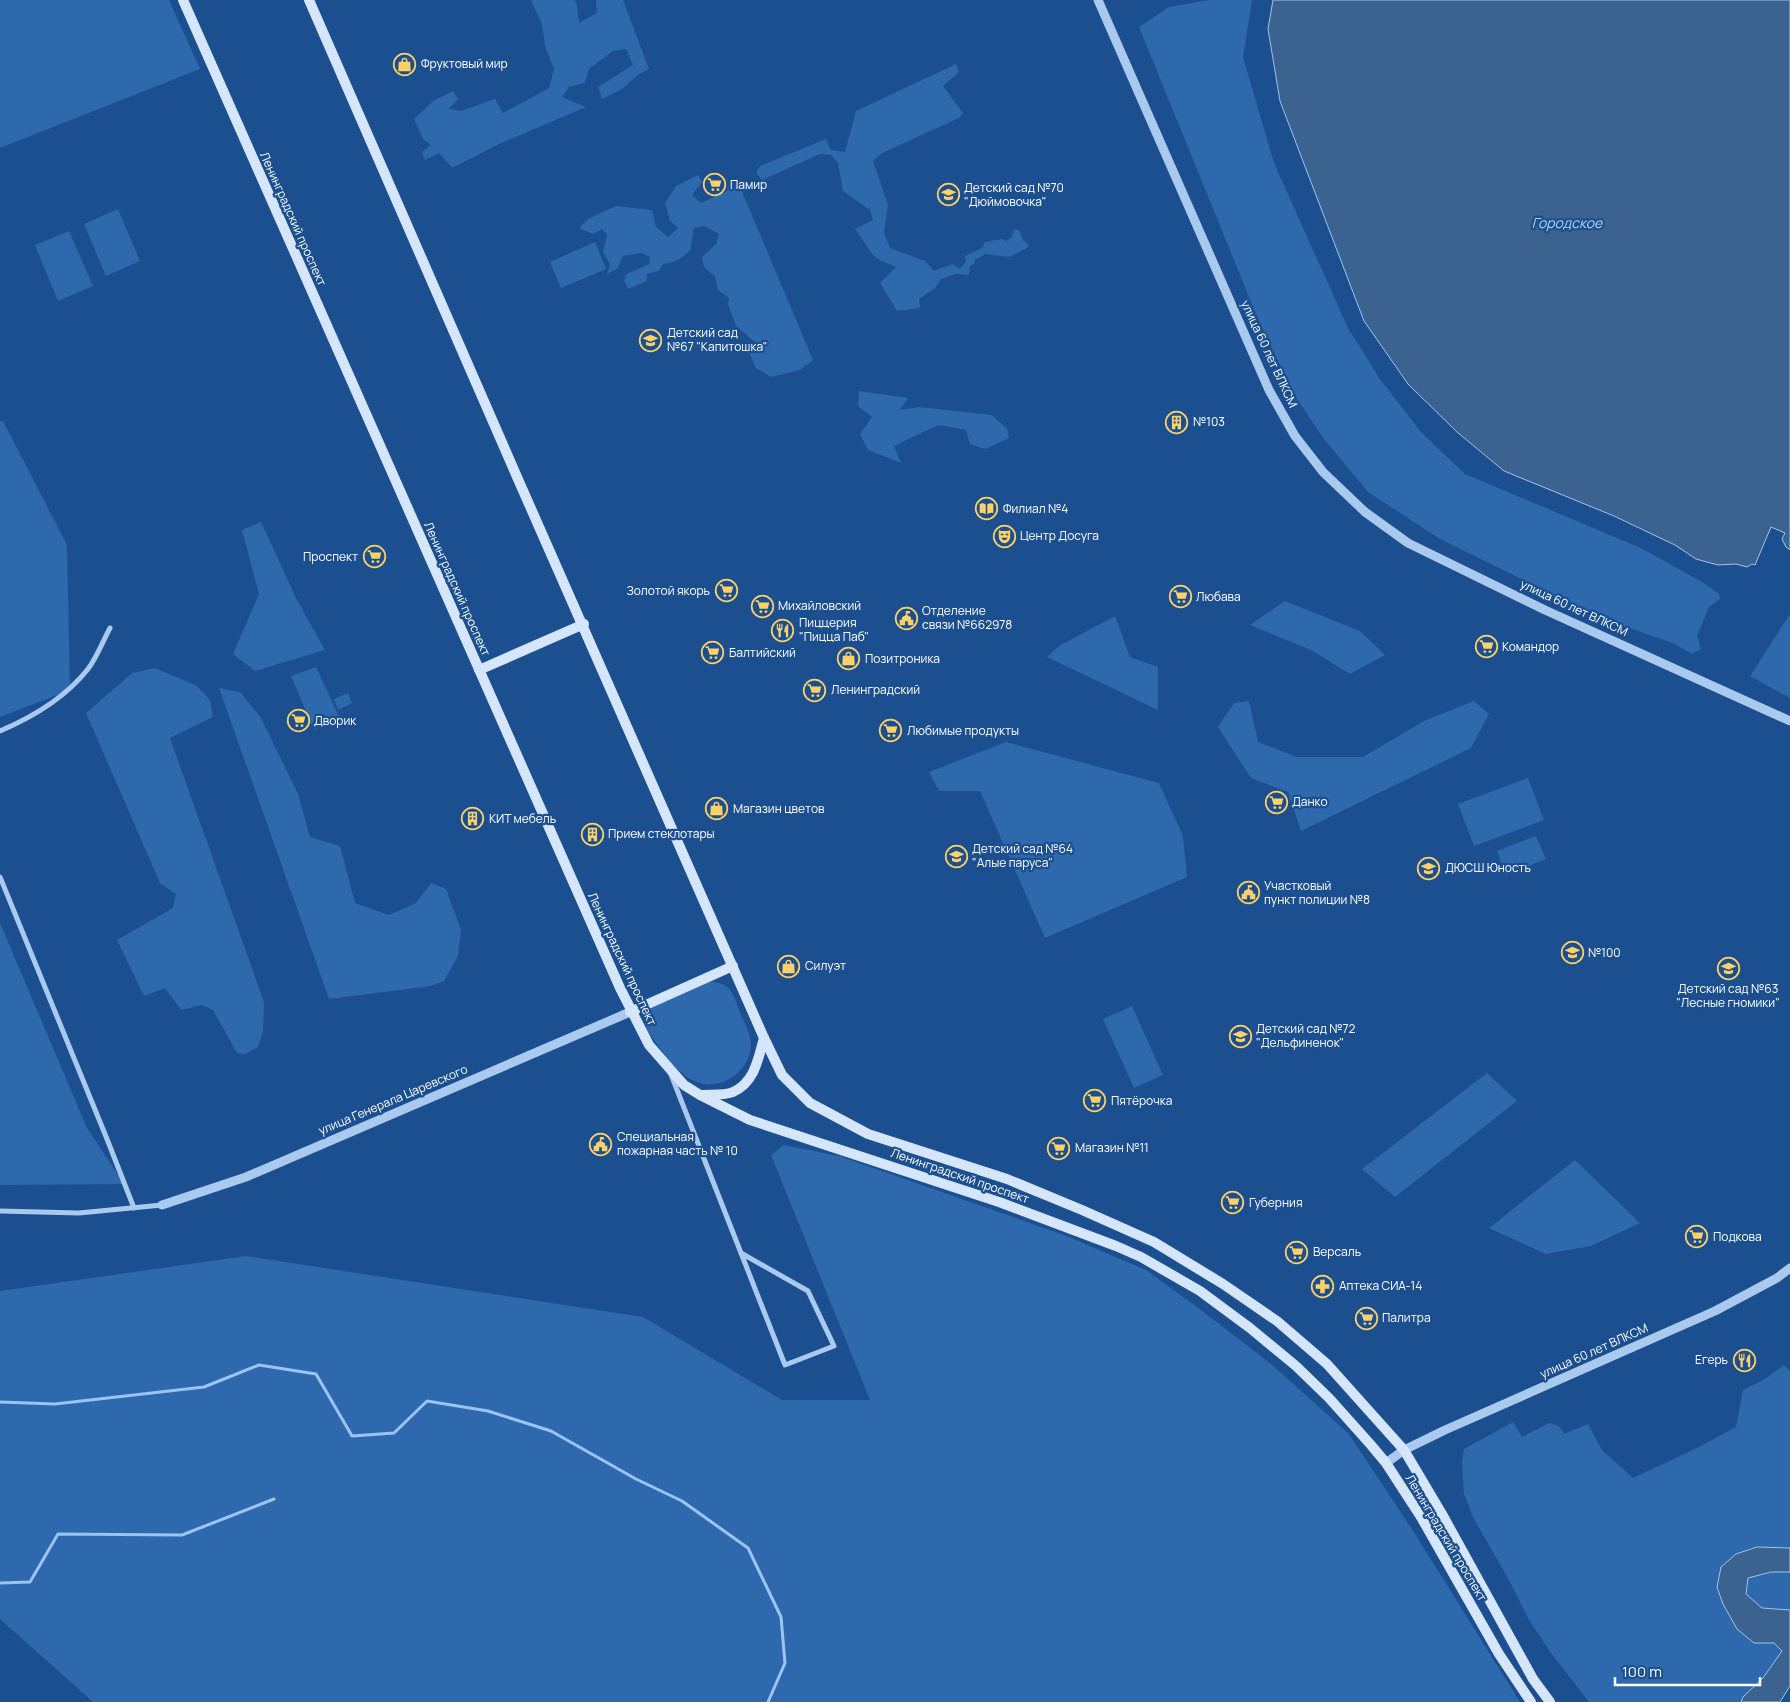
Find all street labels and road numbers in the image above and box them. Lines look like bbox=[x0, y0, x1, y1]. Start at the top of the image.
street label: Ленинградский проспект bbox=[256, 149, 331, 289]
street label: улица 60 лет ВЛКСМ bbox=[1237, 297, 1302, 410]
street label: Ленинградский проспект bbox=[420, 519, 495, 659]
street label: улица 60 лет ВЛКСМ bbox=[1518, 575, 1631, 640]
street label: Ленинградский проспект bbox=[584, 889, 661, 1028]
street label: улица Генерала Царевского bbox=[316, 1060, 470, 1139]
street label: Ленинградский проспект bbox=[889, 1144, 1032, 1207]
street label: улица 60 лет ВЛКСМ bbox=[1537, 1319, 1651, 1382]
street label: Ленинградский проспект bbox=[1402, 1471, 1491, 1604]

